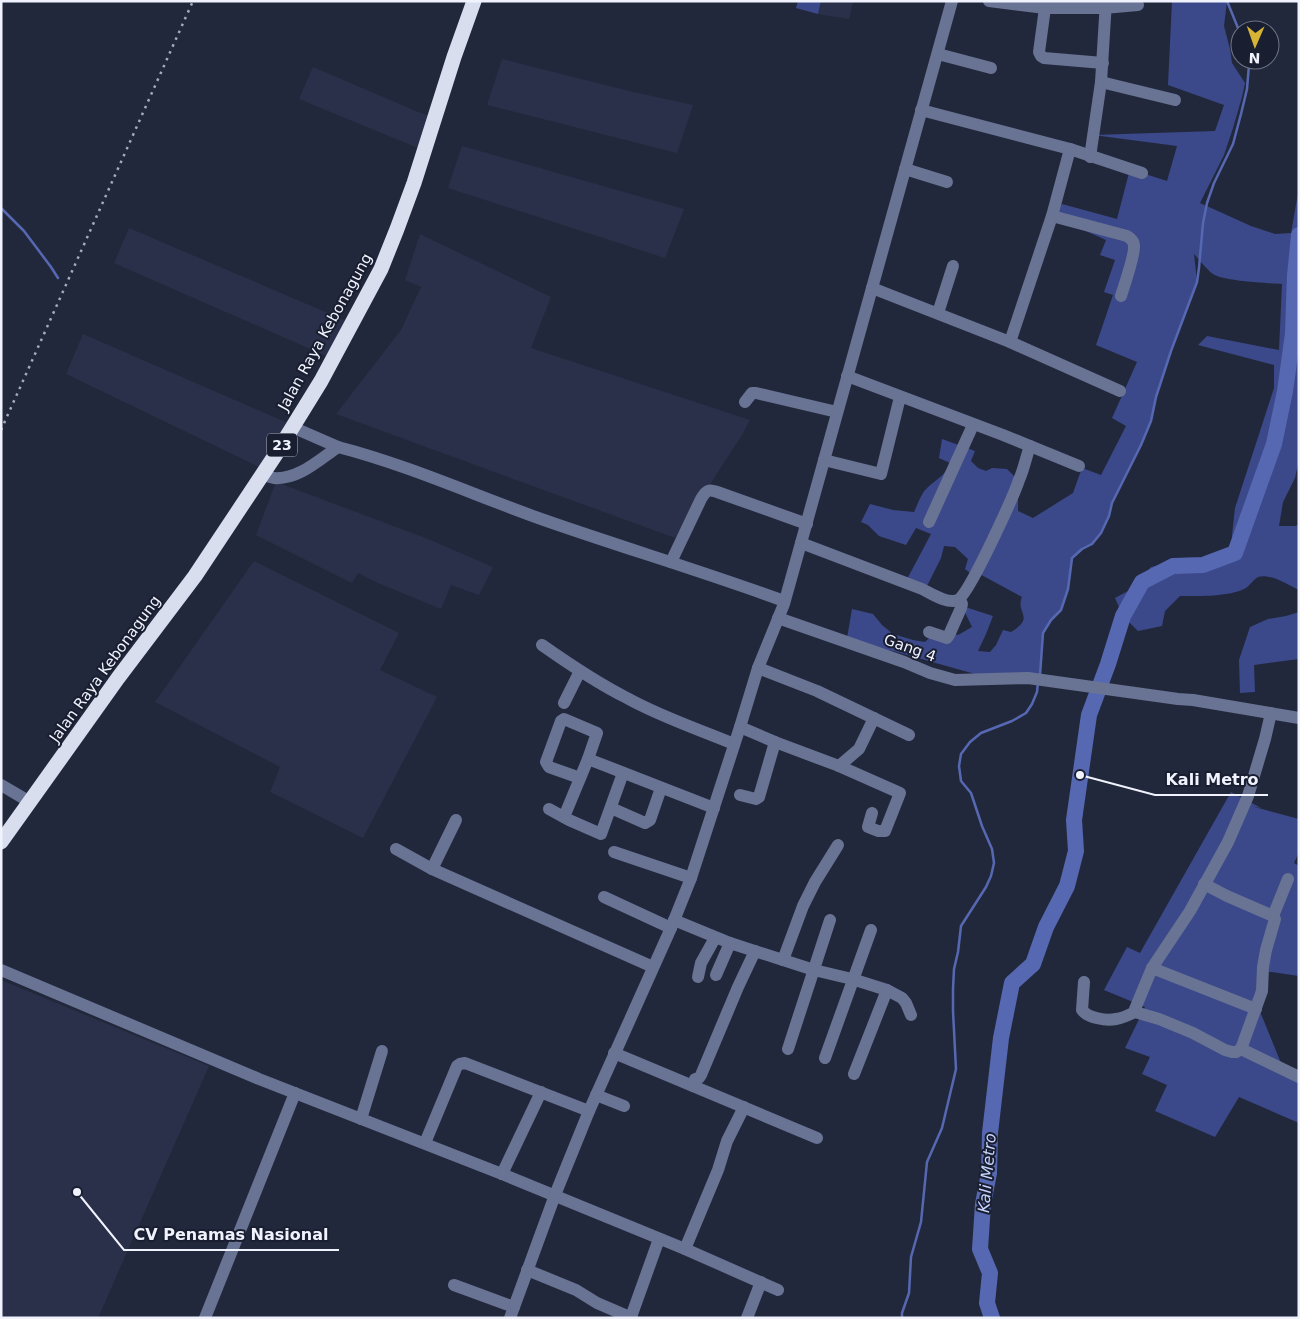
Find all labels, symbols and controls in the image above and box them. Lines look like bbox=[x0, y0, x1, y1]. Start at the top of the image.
north arrow bbox=[1230, 20, 1280, 70]
text: N bbox=[1248, 50, 1261, 66]
street label: Jalan Raya Kebonagung bbox=[274, 250, 376, 415]
road number: 23 bbox=[267, 434, 297, 456]
street label: Jalan Raya Kebonagung bbox=[45, 592, 164, 747]
street label: Gang 4 bbox=[881, 630, 939, 666]
callout: Kali Metro bbox=[1155, 764, 1268, 795]
text: Kali Metro bbox=[1165, 770, 1259, 789]
water label: Kali Metro bbox=[974, 1132, 1000, 1214]
callout: CV Penamas Nasional bbox=[124, 1219, 339, 1250]
text: CV Penamas Nasional bbox=[134, 1225, 328, 1244]

